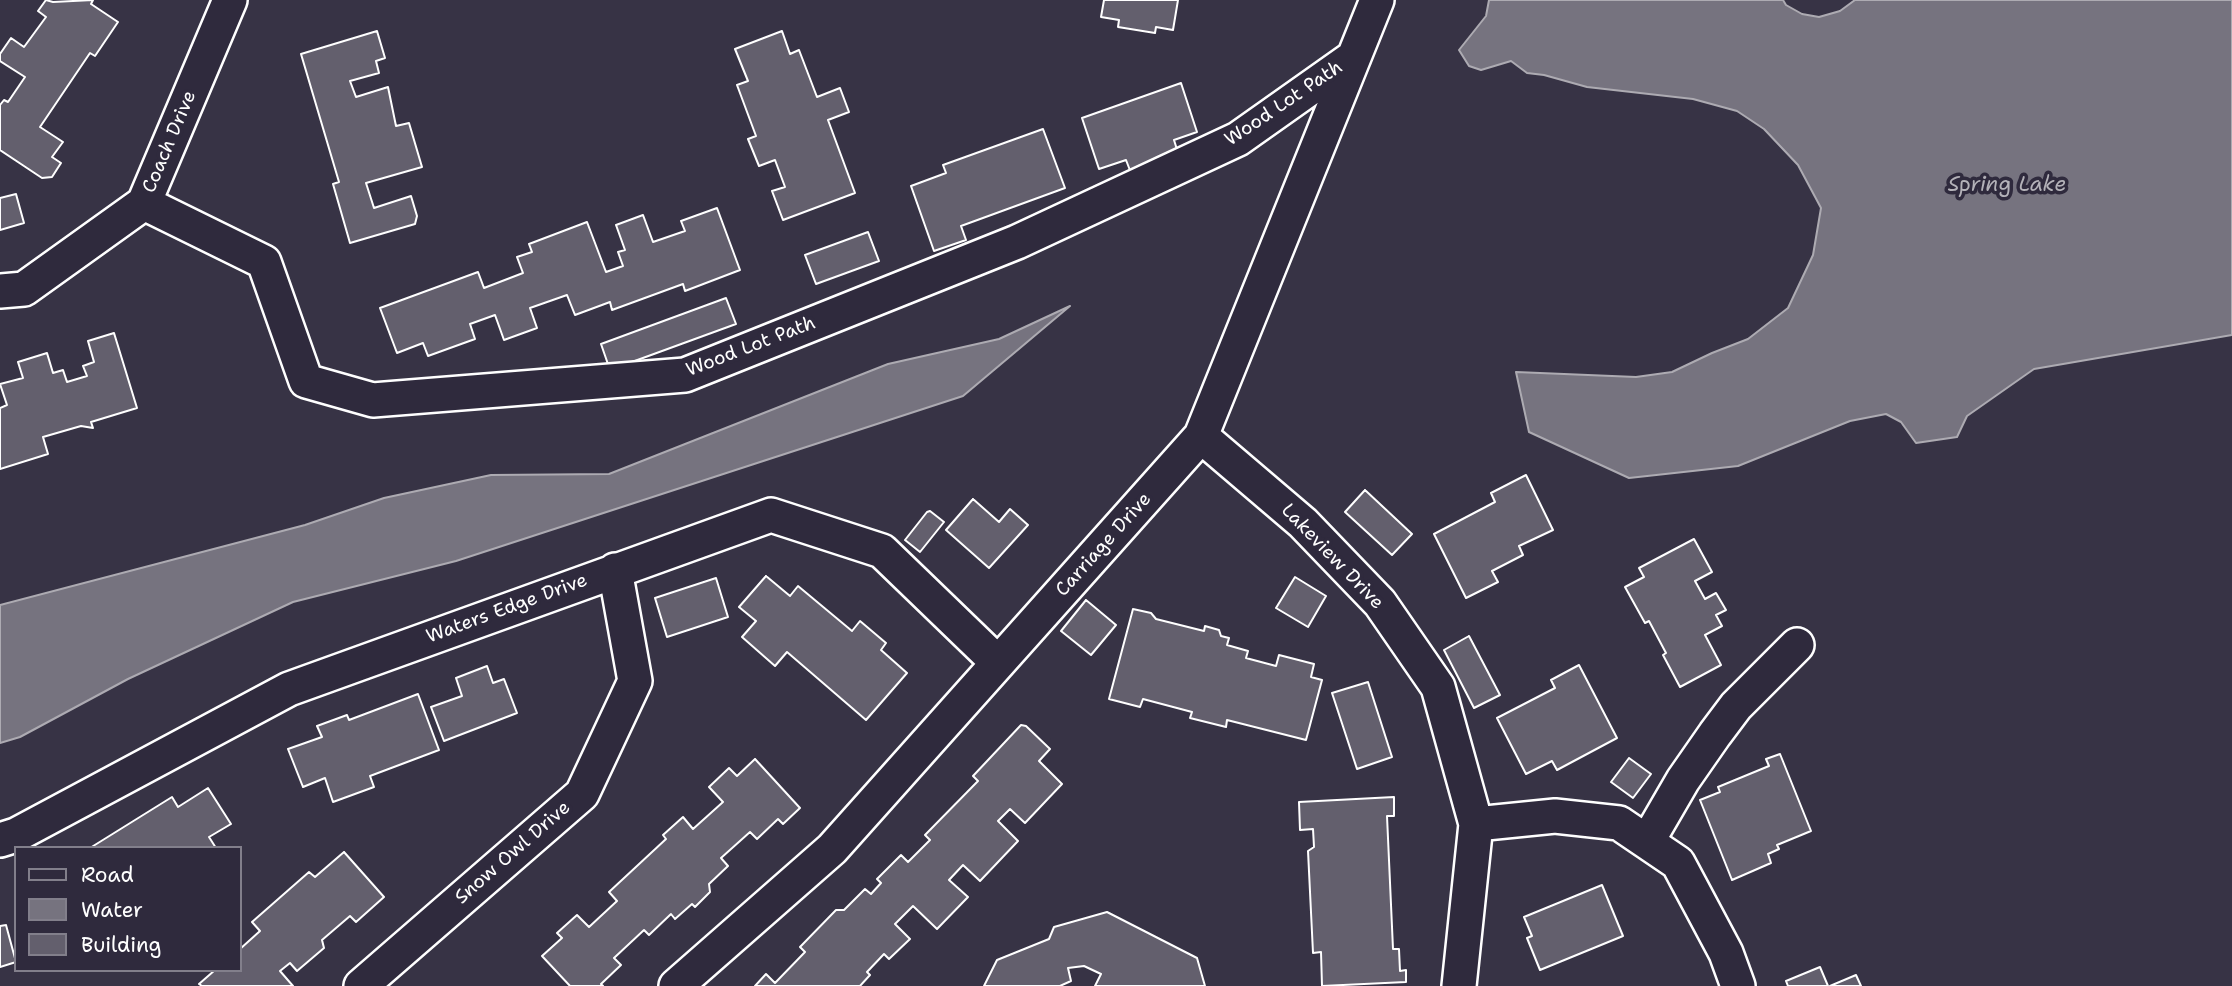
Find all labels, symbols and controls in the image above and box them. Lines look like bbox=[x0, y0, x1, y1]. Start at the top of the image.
street label: Wood Lot Path bbox=[1221, 56, 1347, 152]
street label: Coach Drive bbox=[138, 88, 202, 196]
water label: Spring Lake bbox=[1948, 173, 2066, 199]
street label: Wood Lot Path bbox=[683, 312, 819, 382]
street label: Carriage Drive bbox=[1051, 488, 1157, 602]
street label: Lakeview Drive bbox=[1276, 499, 1388, 615]
street label: Waters Edge Drive bbox=[423, 569, 591, 649]
street label: Snow Owl Drive bbox=[451, 797, 575, 909]
legend bbox=[14, 846, 242, 972]
text: Road bbox=[81, 861, 134, 889]
text: Water bbox=[81, 896, 143, 924]
text: Building bbox=[81, 931, 161, 959]

